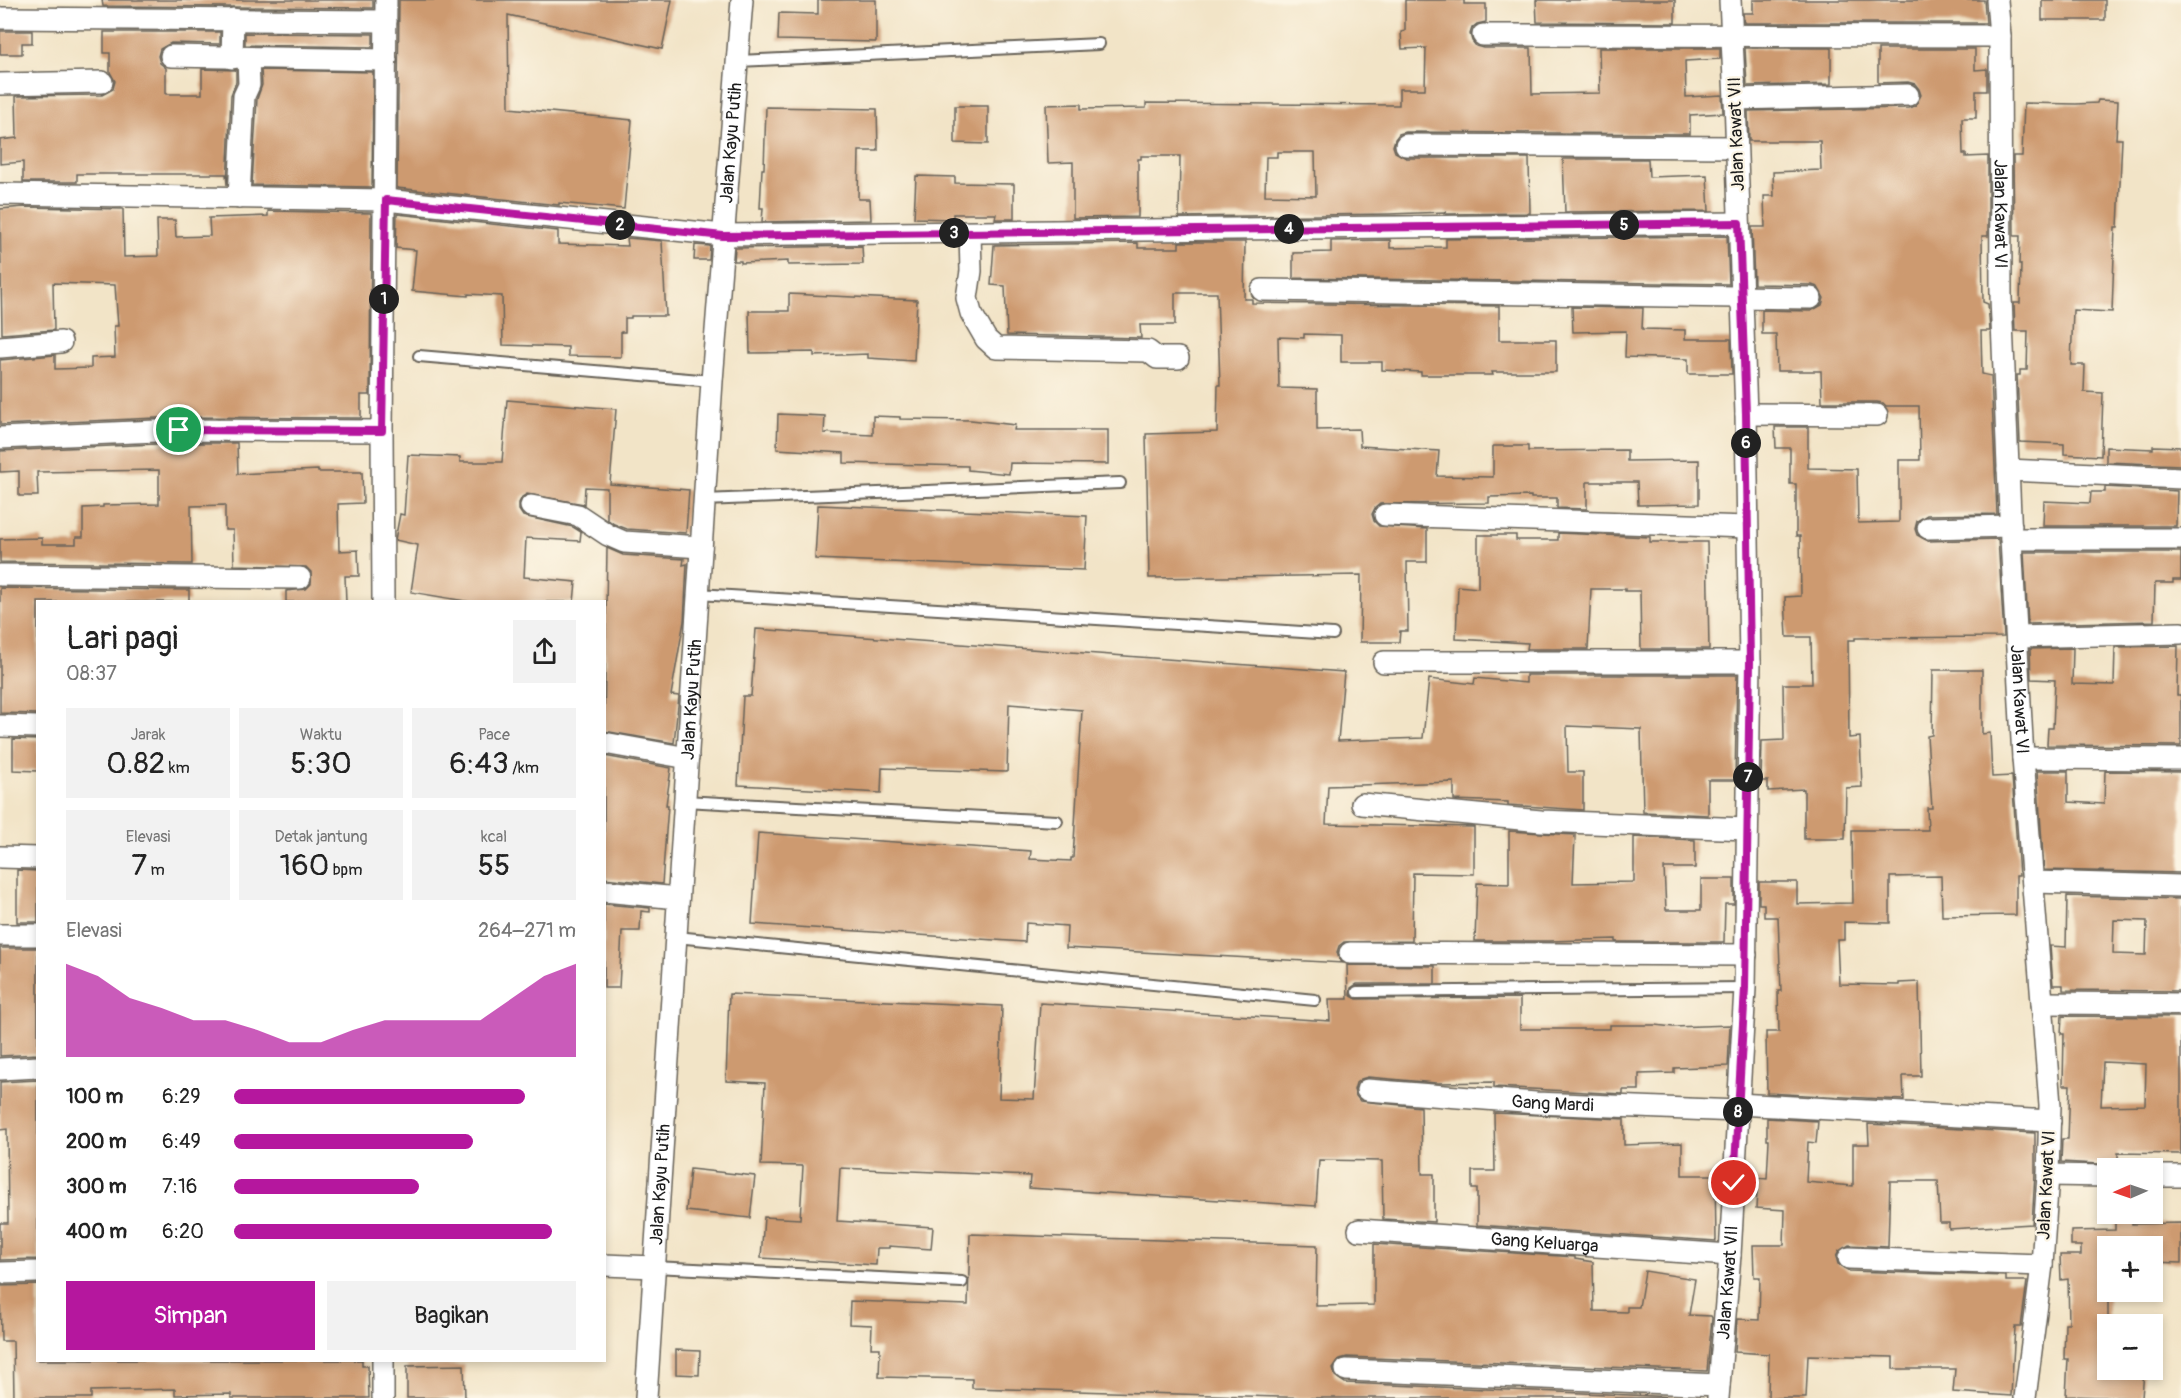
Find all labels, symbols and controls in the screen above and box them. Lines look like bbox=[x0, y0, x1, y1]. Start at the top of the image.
street label: Jalan Kawat VII bbox=[1723, 76, 1750, 192]
street label: Jalan Kayu Putih bbox=[715, 82, 747, 204]
street label: Jalan Kawat VI bbox=[1988, 159, 2012, 269]
pin: 2 bbox=[605, 210, 635, 240]
pin: 5 bbox=[1609, 210, 1639, 240]
pin: 4 bbox=[1274, 214, 1304, 244]
text: 2 bbox=[616, 215, 624, 235]
text: 5 bbox=[1620, 215, 1628, 235]
pin: 3 bbox=[939, 218, 969, 248]
text: 4 bbox=[1284, 219, 1294, 239]
text: 3 bbox=[950, 223, 958, 243]
pin: 1 bbox=[369, 284, 399, 314]
text: 1 bbox=[381, 289, 387, 309]
pin bbox=[153, 404, 204, 455]
icon: arrive bbox=[162, 413, 195, 446]
pin: 6 bbox=[1731, 428, 1761, 458]
text: 6 bbox=[1741, 433, 1751, 453]
text: Lari pagi bbox=[66, 618, 178, 659]
button: share bbox=[513, 620, 576, 683]
street label: Jalan Kayu Putih bbox=[676, 638, 707, 761]
street label: Jalan Kawat VI bbox=[2005, 644, 2034, 755]
text: 08:37 bbox=[66, 661, 117, 686]
text: Jarak bbox=[131, 725, 165, 745]
text: Waktu bbox=[300, 725, 342, 745]
text: Pace bbox=[478, 725, 510, 745]
text: 0.82 bbox=[106, 745, 165, 782]
text: 5:30 bbox=[290, 745, 352, 782]
text: 6:43 bbox=[449, 745, 509, 782]
text: km bbox=[165, 758, 190, 778]
text: /km bbox=[509, 758, 539, 778]
pin: 7 bbox=[1733, 762, 1763, 792]
text: 7 bbox=[1744, 767, 1752, 787]
text: Elevasi bbox=[126, 827, 170, 847]
text: Detak jantung bbox=[274, 827, 368, 847]
text: kcal bbox=[481, 827, 507, 847]
text: 7 bbox=[131, 847, 147, 884]
text: 160 bbox=[280, 847, 329, 884]
text: 55 bbox=[478, 847, 510, 884]
text: m bbox=[147, 860, 165, 880]
text: bpm bbox=[329, 860, 362, 880]
text: Elevasi bbox=[66, 918, 122, 943]
text: 264–271 m bbox=[478, 918, 576, 943]
text: 100 m bbox=[66, 1084, 123, 1109]
text: 6:29 bbox=[162, 1084, 200, 1109]
street label: Gang Mardi bbox=[1510, 1090, 1594, 1117]
pin: 8 bbox=[1723, 1097, 1753, 1127]
text: 8 bbox=[1734, 1102, 1742, 1122]
street label: Jalan Kayu Putih bbox=[645, 1123, 676, 1246]
text: 200 m bbox=[66, 1129, 127, 1154]
text: 6:49 bbox=[162, 1129, 201, 1154]
street label: Jalan Kawat VI bbox=[2032, 1130, 2061, 1240]
pin bbox=[1708, 1157, 1759, 1208]
north arrow bbox=[2097, 1158, 2163, 1224]
map controls bbox=[2097, 1158, 2163, 1380]
icon: check bbox=[1717, 1166, 1750, 1199]
text: 300 m bbox=[66, 1174, 127, 1199]
text: 7:16 bbox=[162, 1174, 197, 1199]
text: 400 m bbox=[66, 1219, 127, 1244]
text: 6:20 bbox=[162, 1219, 204, 1244]
street label: Jalan Kawat VII bbox=[1712, 1225, 1744, 1341]
street label: Gang Keluarga bbox=[1490, 1228, 1599, 1258]
button: + bbox=[2097, 1236, 2163, 1302]
button: Simpan bbox=[66, 1281, 315, 1350]
button: Bagikan bbox=[327, 1281, 576, 1350]
button: − bbox=[2097, 1314, 2163, 1380]

